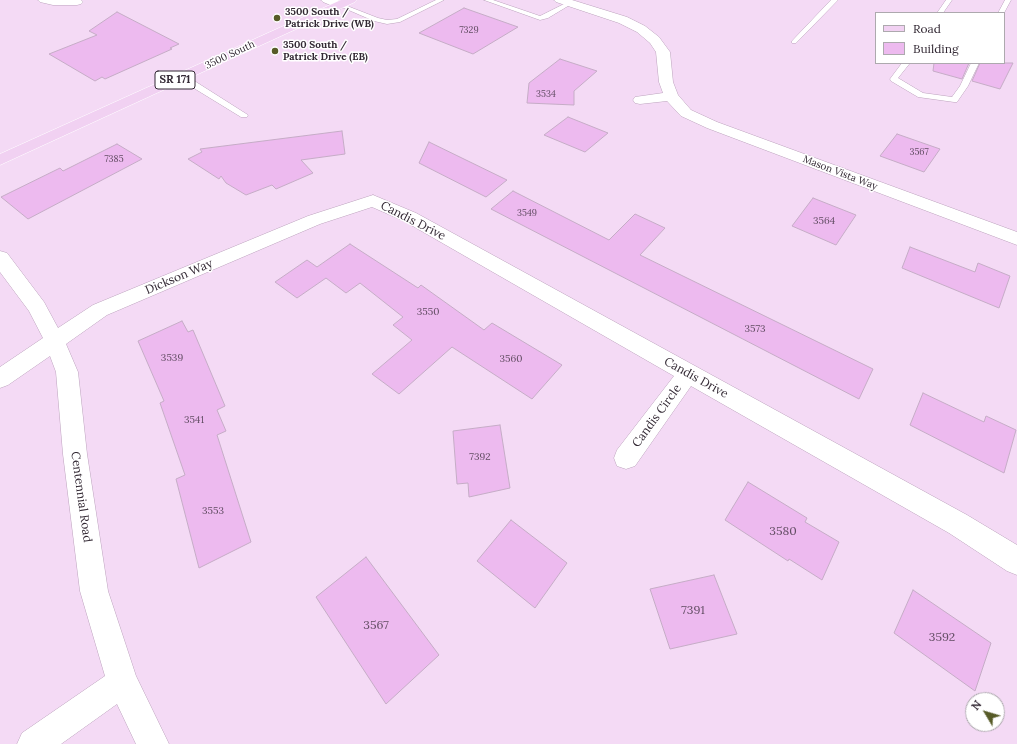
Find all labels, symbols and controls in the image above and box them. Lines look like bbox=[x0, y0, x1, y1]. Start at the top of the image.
place label: 3500 South / Patrick Drive (WB) bbox=[285, 6, 374, 30]
legend bbox=[875, 12, 1005, 64]
marker: 3500 South / Patrick Drive (WB) bbox=[272, 13, 282, 23]
text: Road bbox=[913, 21, 941, 36]
house number: 7329 bbox=[459, 25, 479, 35]
street label: 3500 South bbox=[203, 38, 257, 72]
place label: 3500 South / Patrick Drive (EB) bbox=[283, 39, 368, 62]
text: Building bbox=[913, 41, 959, 56]
marker: 3500 South / Patrick Drive (EB) bbox=[270, 46, 280, 56]
road number: SR 171 bbox=[155, 71, 195, 89]
house number: 3534 bbox=[536, 89, 556, 99]
house number: 3567 bbox=[909, 147, 929, 157]
street label: Mason Vista Way bbox=[801, 153, 879, 193]
house number: 7385 bbox=[104, 154, 124, 164]
street label: Candis Drive bbox=[378, 198, 448, 244]
house number: 3549 bbox=[517, 208, 537, 218]
house number: 3564 bbox=[813, 215, 835, 227]
street label: Dickson Way bbox=[143, 256, 215, 298]
house number: 3550 bbox=[417, 306, 439, 318]
house number: 3573 bbox=[744, 323, 766, 335]
house number: 3539 bbox=[161, 352, 183, 364]
house number: 3560 bbox=[499, 353, 523, 365]
street label: Candis Drive bbox=[661, 354, 731, 402]
street label: Candis Circle bbox=[629, 382, 685, 450]
house number: 3541 bbox=[184, 414, 204, 426]
street label: Centennial Road bbox=[67, 451, 95, 543]
house number: 7392 bbox=[469, 451, 491, 463]
house number: 3553 bbox=[202, 505, 224, 517]
house number: 3580 bbox=[769, 525, 797, 539]
house number: 7391 bbox=[681, 604, 705, 618]
house number: 3567 bbox=[363, 619, 389, 633]
house number: 3592 bbox=[929, 631, 955, 645]
north arrow bbox=[965, 692, 1005, 732]
text: N bbox=[968, 698, 984, 713]

